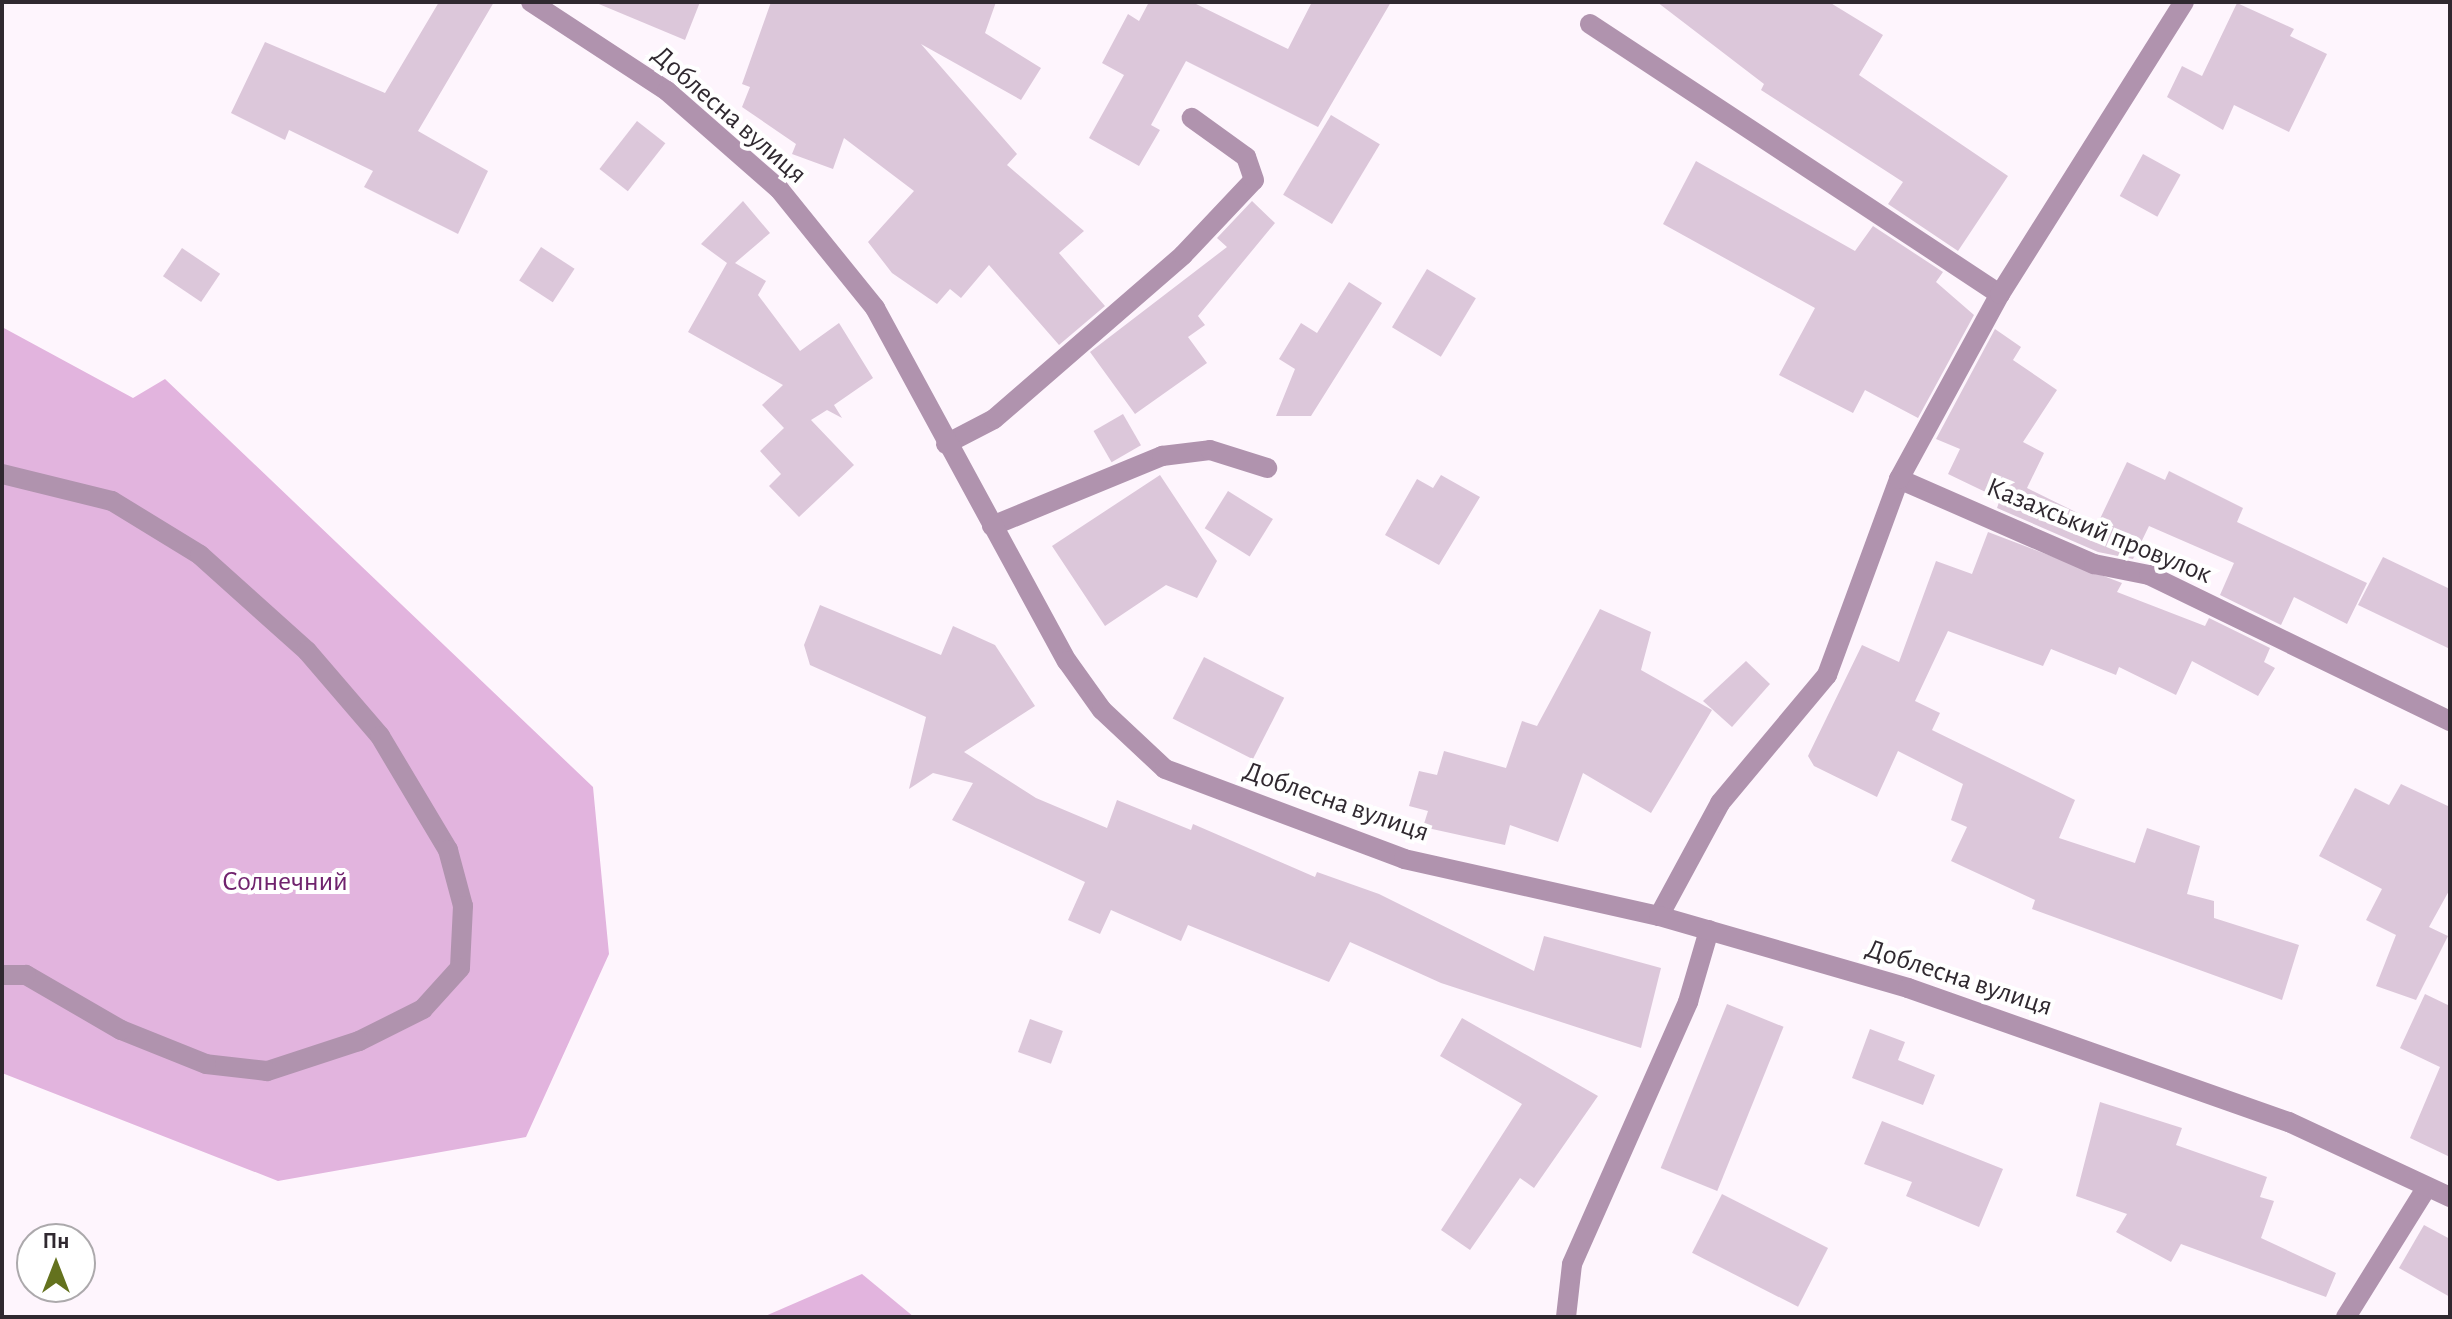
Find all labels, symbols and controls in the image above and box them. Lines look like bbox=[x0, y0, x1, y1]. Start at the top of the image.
street label: Доблесна вулиця bbox=[645, 39, 813, 191]
street label: Казахський провулок bbox=[1981, 470, 2217, 592]
street label: Доблесна вулиця bbox=[1239, 754, 1433, 850]
park label: Солнечний bbox=[222, 865, 348, 899]
street label: Доблесна вулиця bbox=[1861, 932, 2057, 1024]
north arrow bbox=[16, 1223, 96, 1303]
text: Пн bbox=[43, 1230, 69, 1252]

